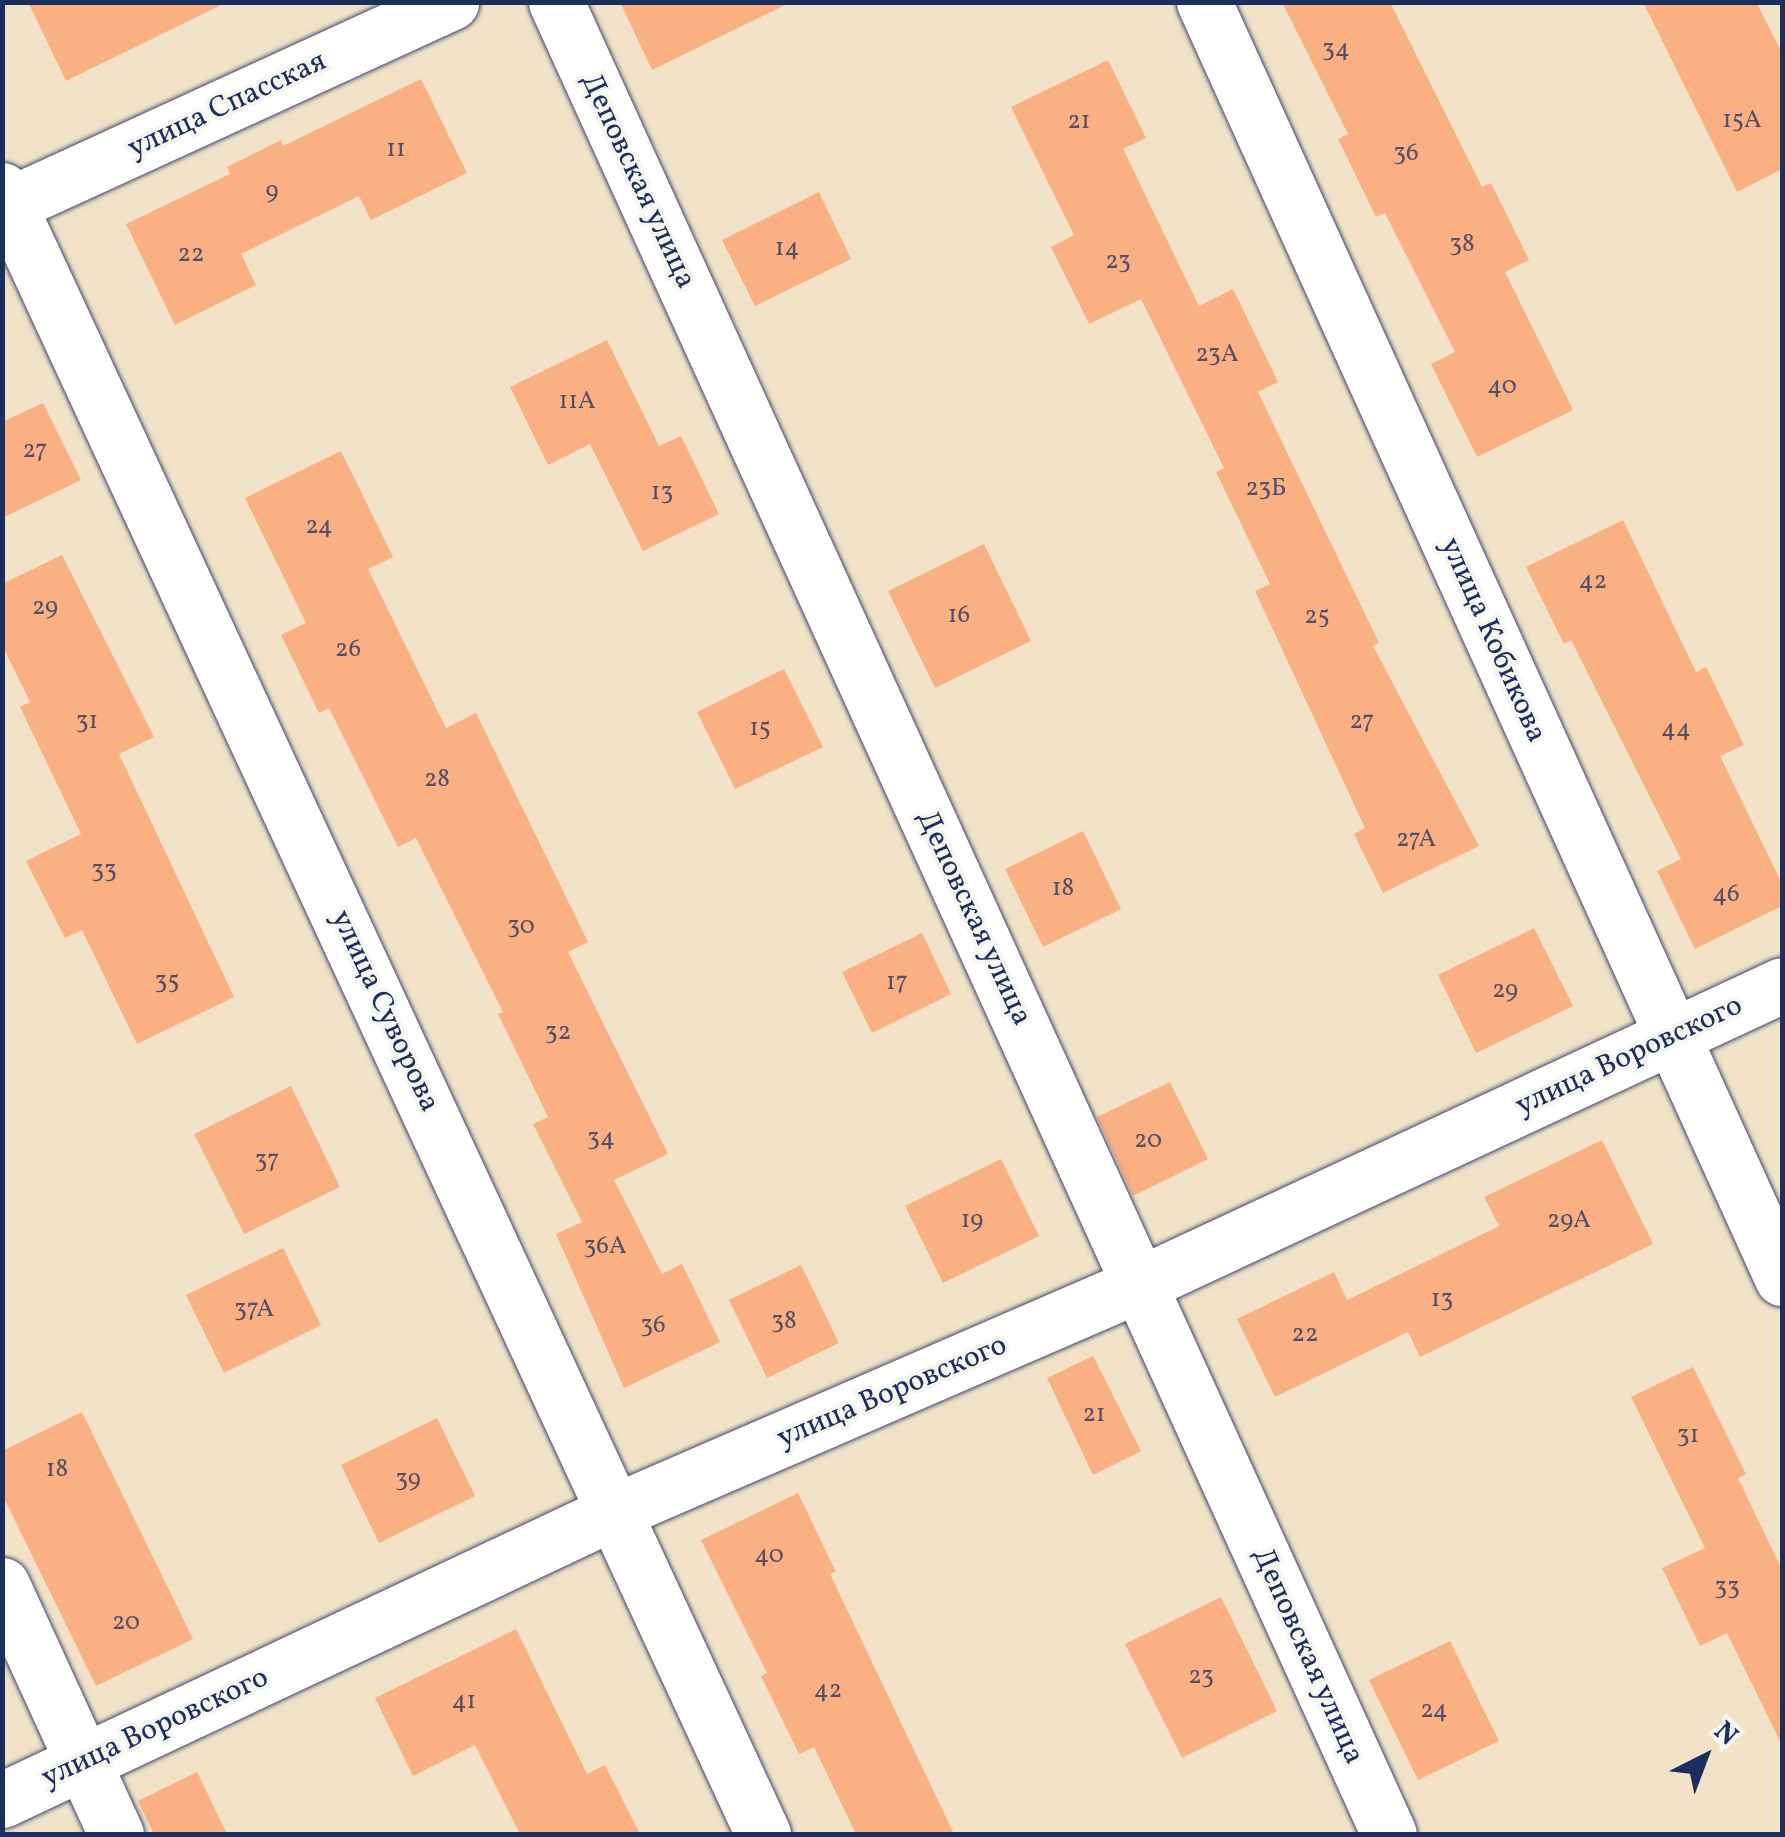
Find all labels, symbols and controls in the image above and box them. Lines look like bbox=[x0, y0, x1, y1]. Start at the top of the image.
house number: 34 bbox=[1322, 35, 1350, 65]
street label: улица Спасская bbox=[122, 43, 332, 167]
street label: Деповская улица bbox=[572, 67, 704, 295]
house number: 15А bbox=[1722, 106, 1762, 136]
house number: 21 bbox=[1067, 107, 1091, 137]
house number: 11 bbox=[386, 135, 406, 165]
house number: 36 bbox=[1393, 139, 1419, 169]
house number: 9 bbox=[266, 177, 278, 207]
house number: 38 bbox=[1449, 230, 1475, 260]
house number: 14 bbox=[775, 234, 799, 264]
house number: 22 bbox=[178, 240, 204, 270]
house number: 23 bbox=[1105, 247, 1131, 277]
house number: 23А bbox=[1195, 340, 1239, 370]
house number: 40 bbox=[1487, 372, 1517, 402]
house number: 11А bbox=[559, 387, 595, 417]
house number: 27 bbox=[23, 436, 47, 466]
house number: 23Б bbox=[1246, 474, 1286, 504]
house number: 13 bbox=[651, 478, 673, 508]
house number: 24 bbox=[305, 512, 333, 542]
street label: улица Кобикова bbox=[1432, 532, 1554, 748]
house number: 42 bbox=[1579, 567, 1607, 597]
house number: 29 bbox=[32, 593, 58, 623]
house number: 16 bbox=[948, 601, 970, 631]
house number: 25 bbox=[1304, 602, 1330, 632]
house number: 26 bbox=[335, 635, 361, 665]
house number: 31 bbox=[76, 707, 98, 737]
house number: 27 bbox=[1350, 707, 1374, 737]
house number: 15 bbox=[749, 714, 771, 744]
house number: 44 bbox=[1661, 715, 1691, 745]
house number: 28 bbox=[424, 765, 450, 795]
street label: Деповская улица bbox=[908, 804, 1040, 1032]
house number: 27А bbox=[1396, 825, 1436, 855]
house number: 33 bbox=[91, 856, 117, 886]
house number: 18 bbox=[1052, 874, 1074, 904]
house number: 46 bbox=[1712, 880, 1740, 910]
street label: улица Суворова bbox=[322, 904, 448, 1118]
house number: 30 bbox=[507, 912, 535, 942]
house number: 35 bbox=[155, 967, 179, 997]
house number: 17 bbox=[886, 968, 908, 998]
house number: 29 bbox=[1492, 976, 1518, 1006]
street label: улица Воровского bbox=[1510, 988, 1748, 1124]
house number: 32 bbox=[545, 1018, 571, 1048]
house number: 34 bbox=[587, 1124, 615, 1154]
house number: 20 bbox=[1134, 1126, 1162, 1156]
house number: 37 bbox=[255, 1146, 279, 1176]
house number: 19 bbox=[961, 1206, 983, 1236]
house number: 29А bbox=[1547, 1206, 1591, 1236]
house number: 36А bbox=[583, 1232, 627, 1262]
house number: 13 bbox=[1431, 1285, 1453, 1315]
house number: 37А bbox=[234, 1295, 274, 1325]
house number: 38 bbox=[771, 1307, 797, 1337]
house number: 36 bbox=[640, 1311, 666, 1341]
house number: 22 bbox=[1292, 1320, 1318, 1350]
street label: улица Воровского bbox=[772, 1327, 1012, 1457]
house number: 21 bbox=[1082, 1400, 1106, 1430]
house number: 31 bbox=[1677, 1421, 1699, 1451]
house number: 18 bbox=[46, 1455, 68, 1485]
house number: 39 bbox=[395, 1465, 421, 1495]
house number: 40 bbox=[754, 1541, 784, 1571]
street label: Деповская улица bbox=[1244, 1542, 1372, 1770]
house number: 33 bbox=[1714, 1573, 1740, 1603]
house number: 20 bbox=[112, 1608, 140, 1638]
street label: улица Воровского bbox=[36, 1660, 274, 1796]
house number: 23 bbox=[1188, 1662, 1214, 1692]
house number: 42 bbox=[814, 1676, 842, 1706]
house number: 41 bbox=[452, 1687, 476, 1717]
house number: 24 bbox=[1420, 1696, 1448, 1726]
north arrow bbox=[1655, 1707, 1755, 1807]
text: N bbox=[1705, 1713, 1746, 1756]

